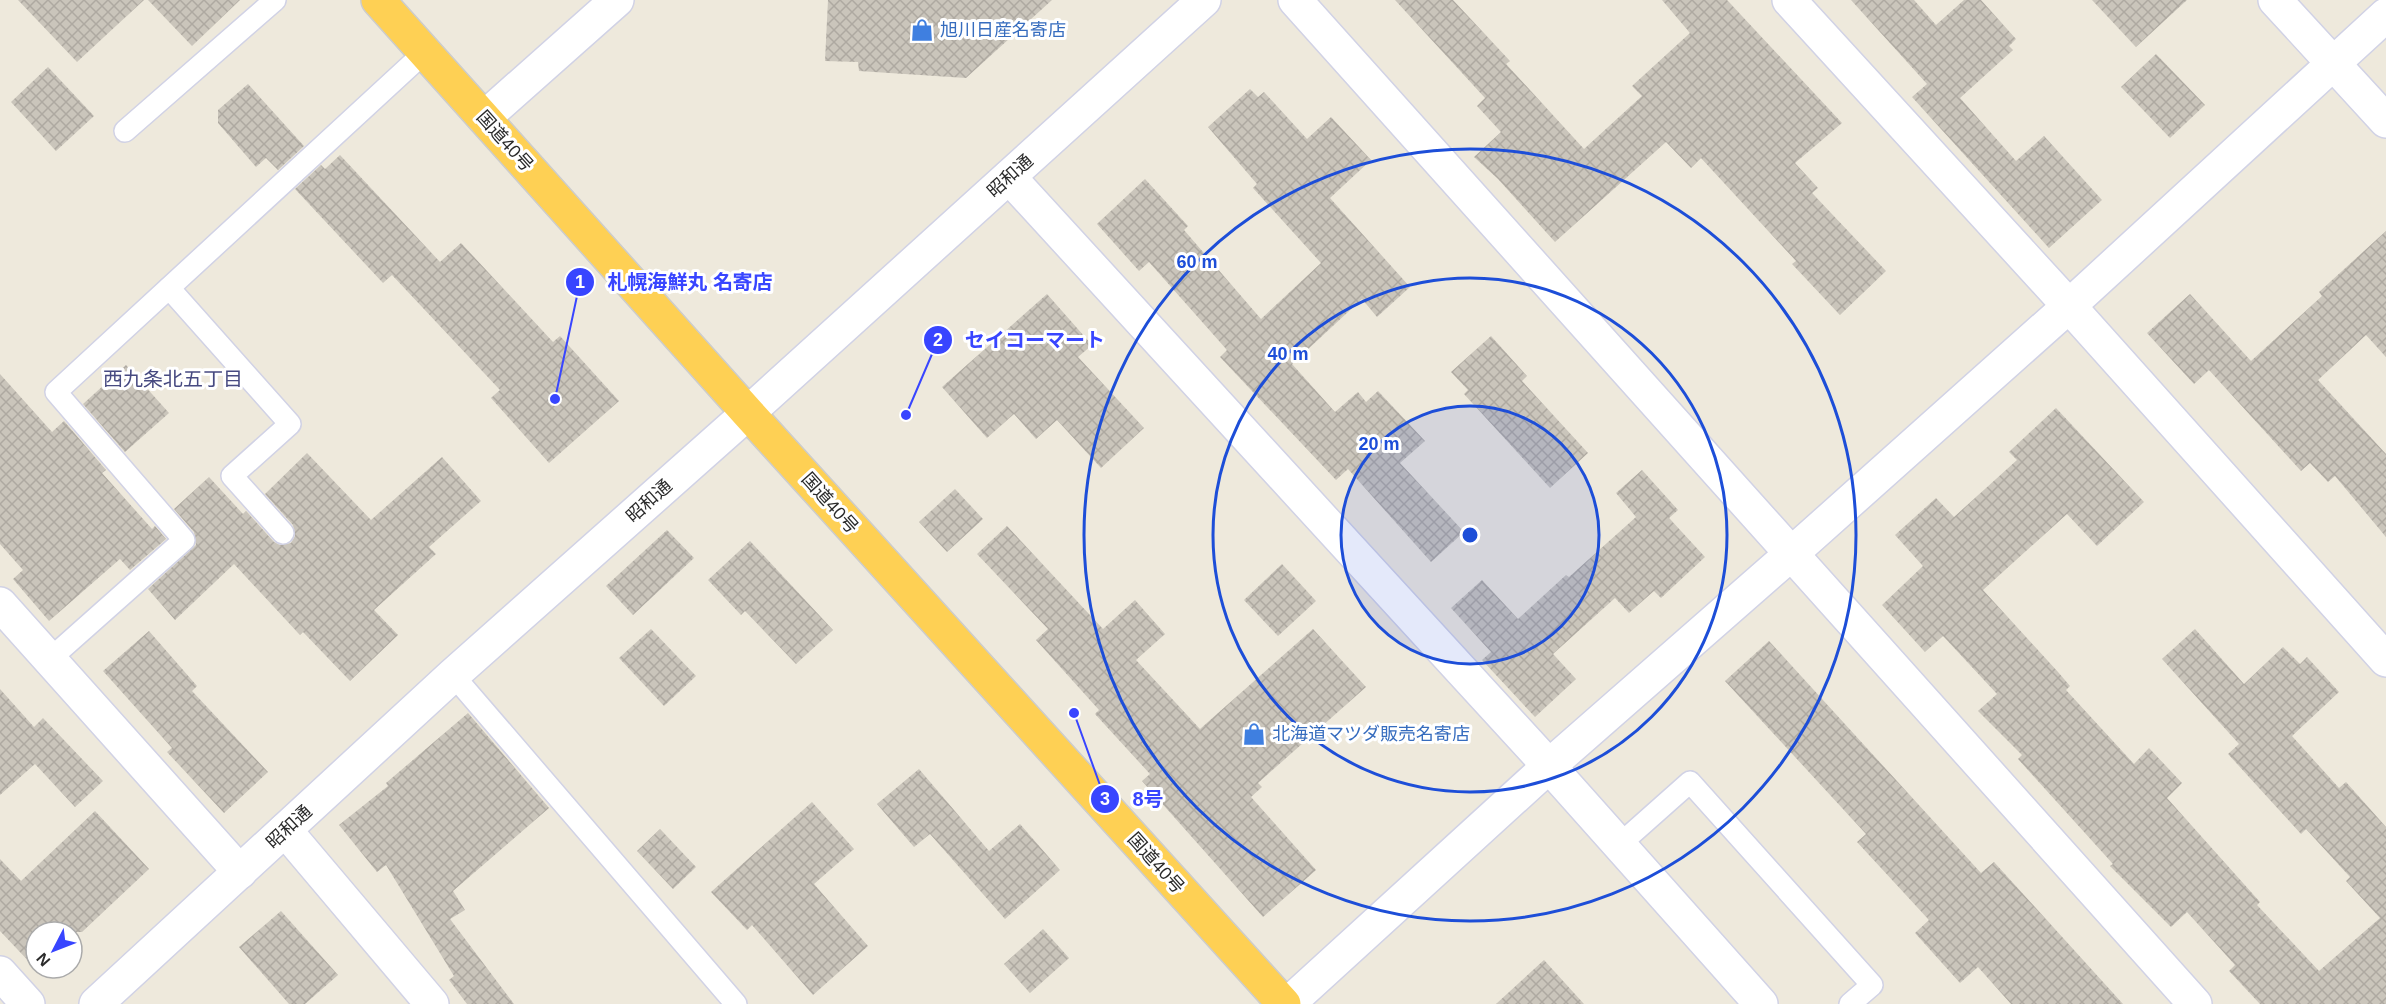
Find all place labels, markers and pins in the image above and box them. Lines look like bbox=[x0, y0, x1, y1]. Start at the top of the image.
shop icon: 旭川日産名寄店 bbox=[909, 17, 935, 43]
place label: 旭川日産名寄店 bbox=[940, 20, 1066, 40]
callout: 札幌海鮮丸 名寄店 bbox=[565, 263, 785, 301]
callout: セイコーマート bbox=[923, 321, 1117, 359]
centre of rings bbox=[1460, 525, 1480, 545]
shop icon: 北海道マツダ販売名寄店 bbox=[1241, 721, 1267, 747]
place label: 北海道マツダ販売名寄店 bbox=[1272, 724, 1470, 744]
callout: 8号 bbox=[1090, 780, 1175, 818]

